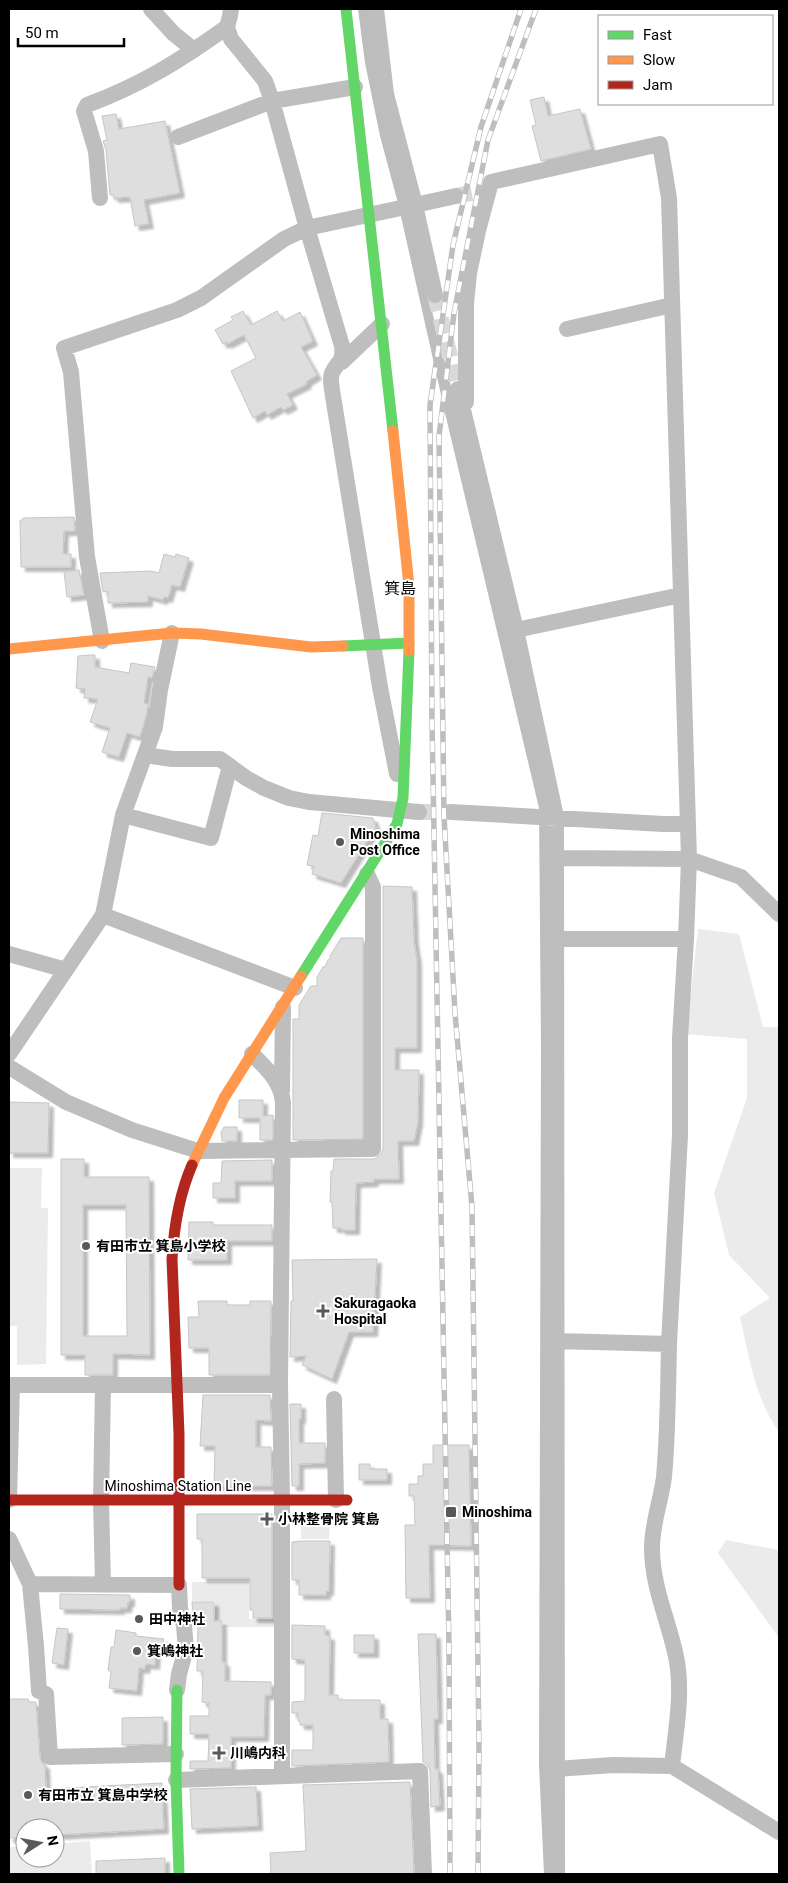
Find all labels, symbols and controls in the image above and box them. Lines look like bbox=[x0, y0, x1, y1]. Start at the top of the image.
scale bar bbox=[18, 15, 124, 47]
legend bbox=[598, 15, 773, 105]
text: 50 m bbox=[25, 24, 59, 42]
text: Fast bbox=[643, 26, 672, 44]
text: Slow bbox=[643, 51, 675, 69]
text: Jam bbox=[643, 76, 673, 94]
district label: 箕島 bbox=[384, 579, 416, 598]
place label: Minoshima Post Office bbox=[350, 826, 421, 858]
marker: Minoshima Post Office bbox=[334, 836, 346, 848]
place label: 有田市立 箕島小学校 bbox=[96, 1238, 225, 1254]
marker: 有田市立 箕島小学校 bbox=[80, 1240, 92, 1252]
place label: Sakuragaoka Hospital bbox=[334, 1295, 417, 1327]
marker: Sakuragaoka Hospital bbox=[316, 1304, 330, 1318]
street label: Minoshima Station Line bbox=[105, 1478, 251, 1494]
place label: Minoshima bbox=[462, 1504, 533, 1520]
marker: Minoshima bbox=[444, 1505, 458, 1519]
place label: 小林整骨院 箕島 bbox=[278, 1511, 379, 1527]
marker: 小林整骨院 箕島 bbox=[260, 1512, 274, 1526]
place label: 田中神社 bbox=[149, 1611, 205, 1627]
marker: 田中神社 bbox=[133, 1613, 145, 1625]
place label: 箕嶋神社 bbox=[147, 1643, 203, 1659]
marker: 箕嶋神社 bbox=[131, 1645, 143, 1657]
place label: 川嶋内科 bbox=[230, 1745, 286, 1761]
marker: 川嶋内科 bbox=[212, 1746, 226, 1760]
place label: 有田市立 箕島中学校 bbox=[38, 1787, 167, 1803]
marker: 有田市立 箕島中学校 bbox=[22, 1789, 34, 1801]
north arrow bbox=[15, 1818, 65, 1868]
text: N bbox=[44, 1834, 62, 1847]

